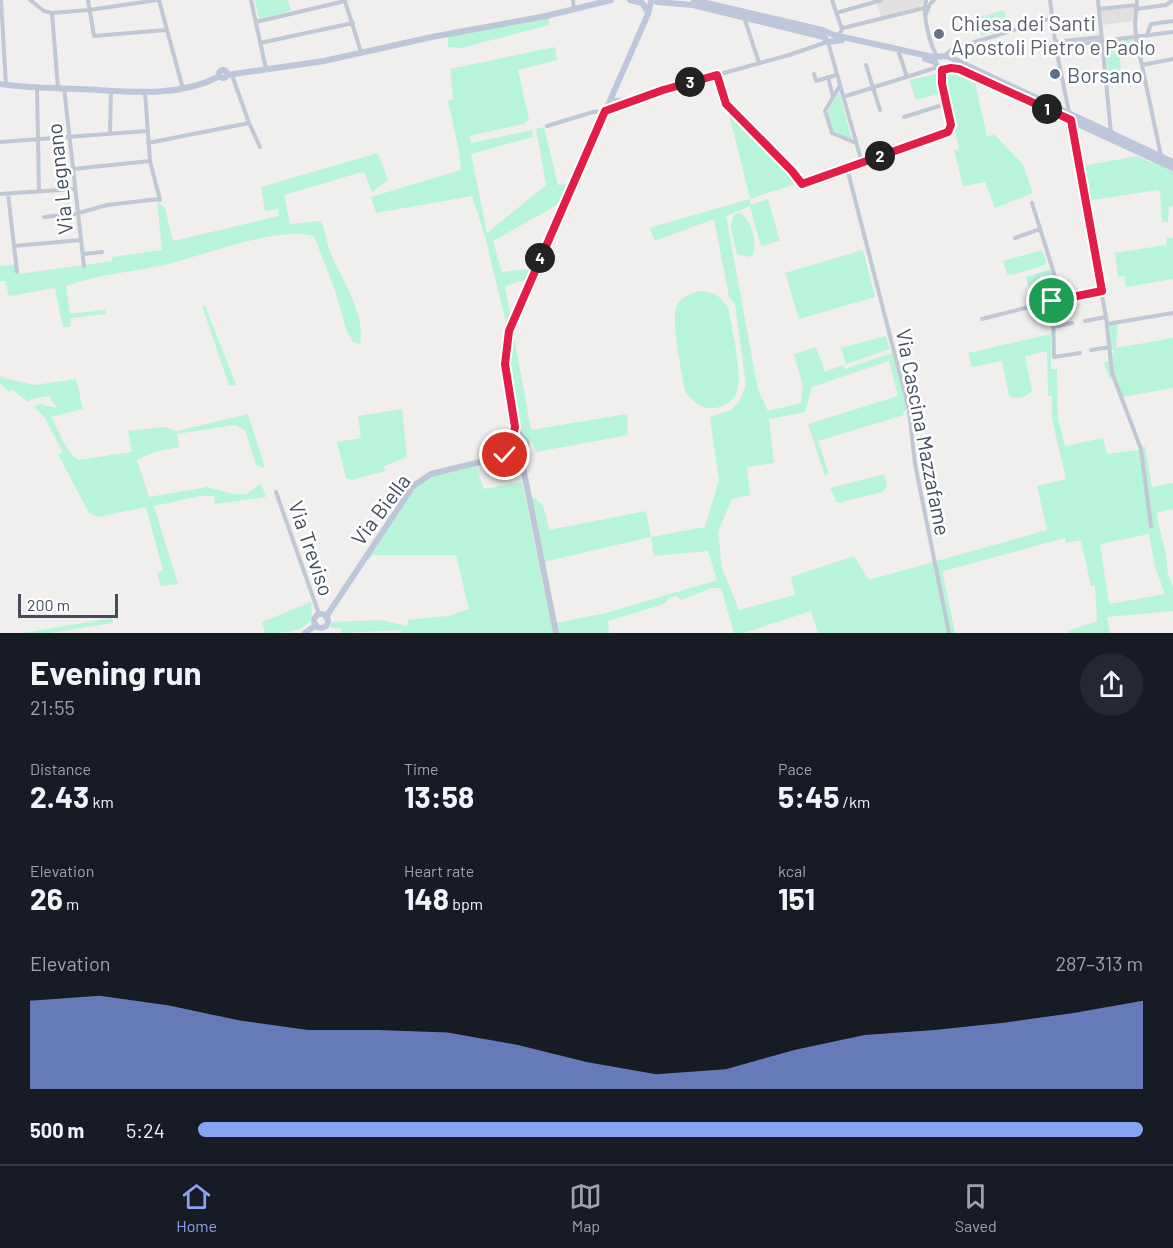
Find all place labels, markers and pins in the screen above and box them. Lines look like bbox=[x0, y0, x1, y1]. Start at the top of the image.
place label: Chiesa dei Santi Apostoli Pietro e Paolo bbox=[951, 10, 1156, 59]
marker: Chiesa dei Santi Apostoli Pietro e Paolo bbox=[932, 27, 946, 41]
place label: Borsano bbox=[1067, 62, 1143, 87]
pin: 3 bbox=[675, 67, 705, 97]
marker: Borsano bbox=[1048, 67, 1062, 81]
pin: 1 bbox=[1032, 94, 1062, 124]
pin: 2 bbox=[865, 141, 895, 171]
pin: 4 bbox=[525, 243, 555, 273]
pin bbox=[1026, 275, 1077, 326]
pin bbox=[479, 429, 530, 480]

